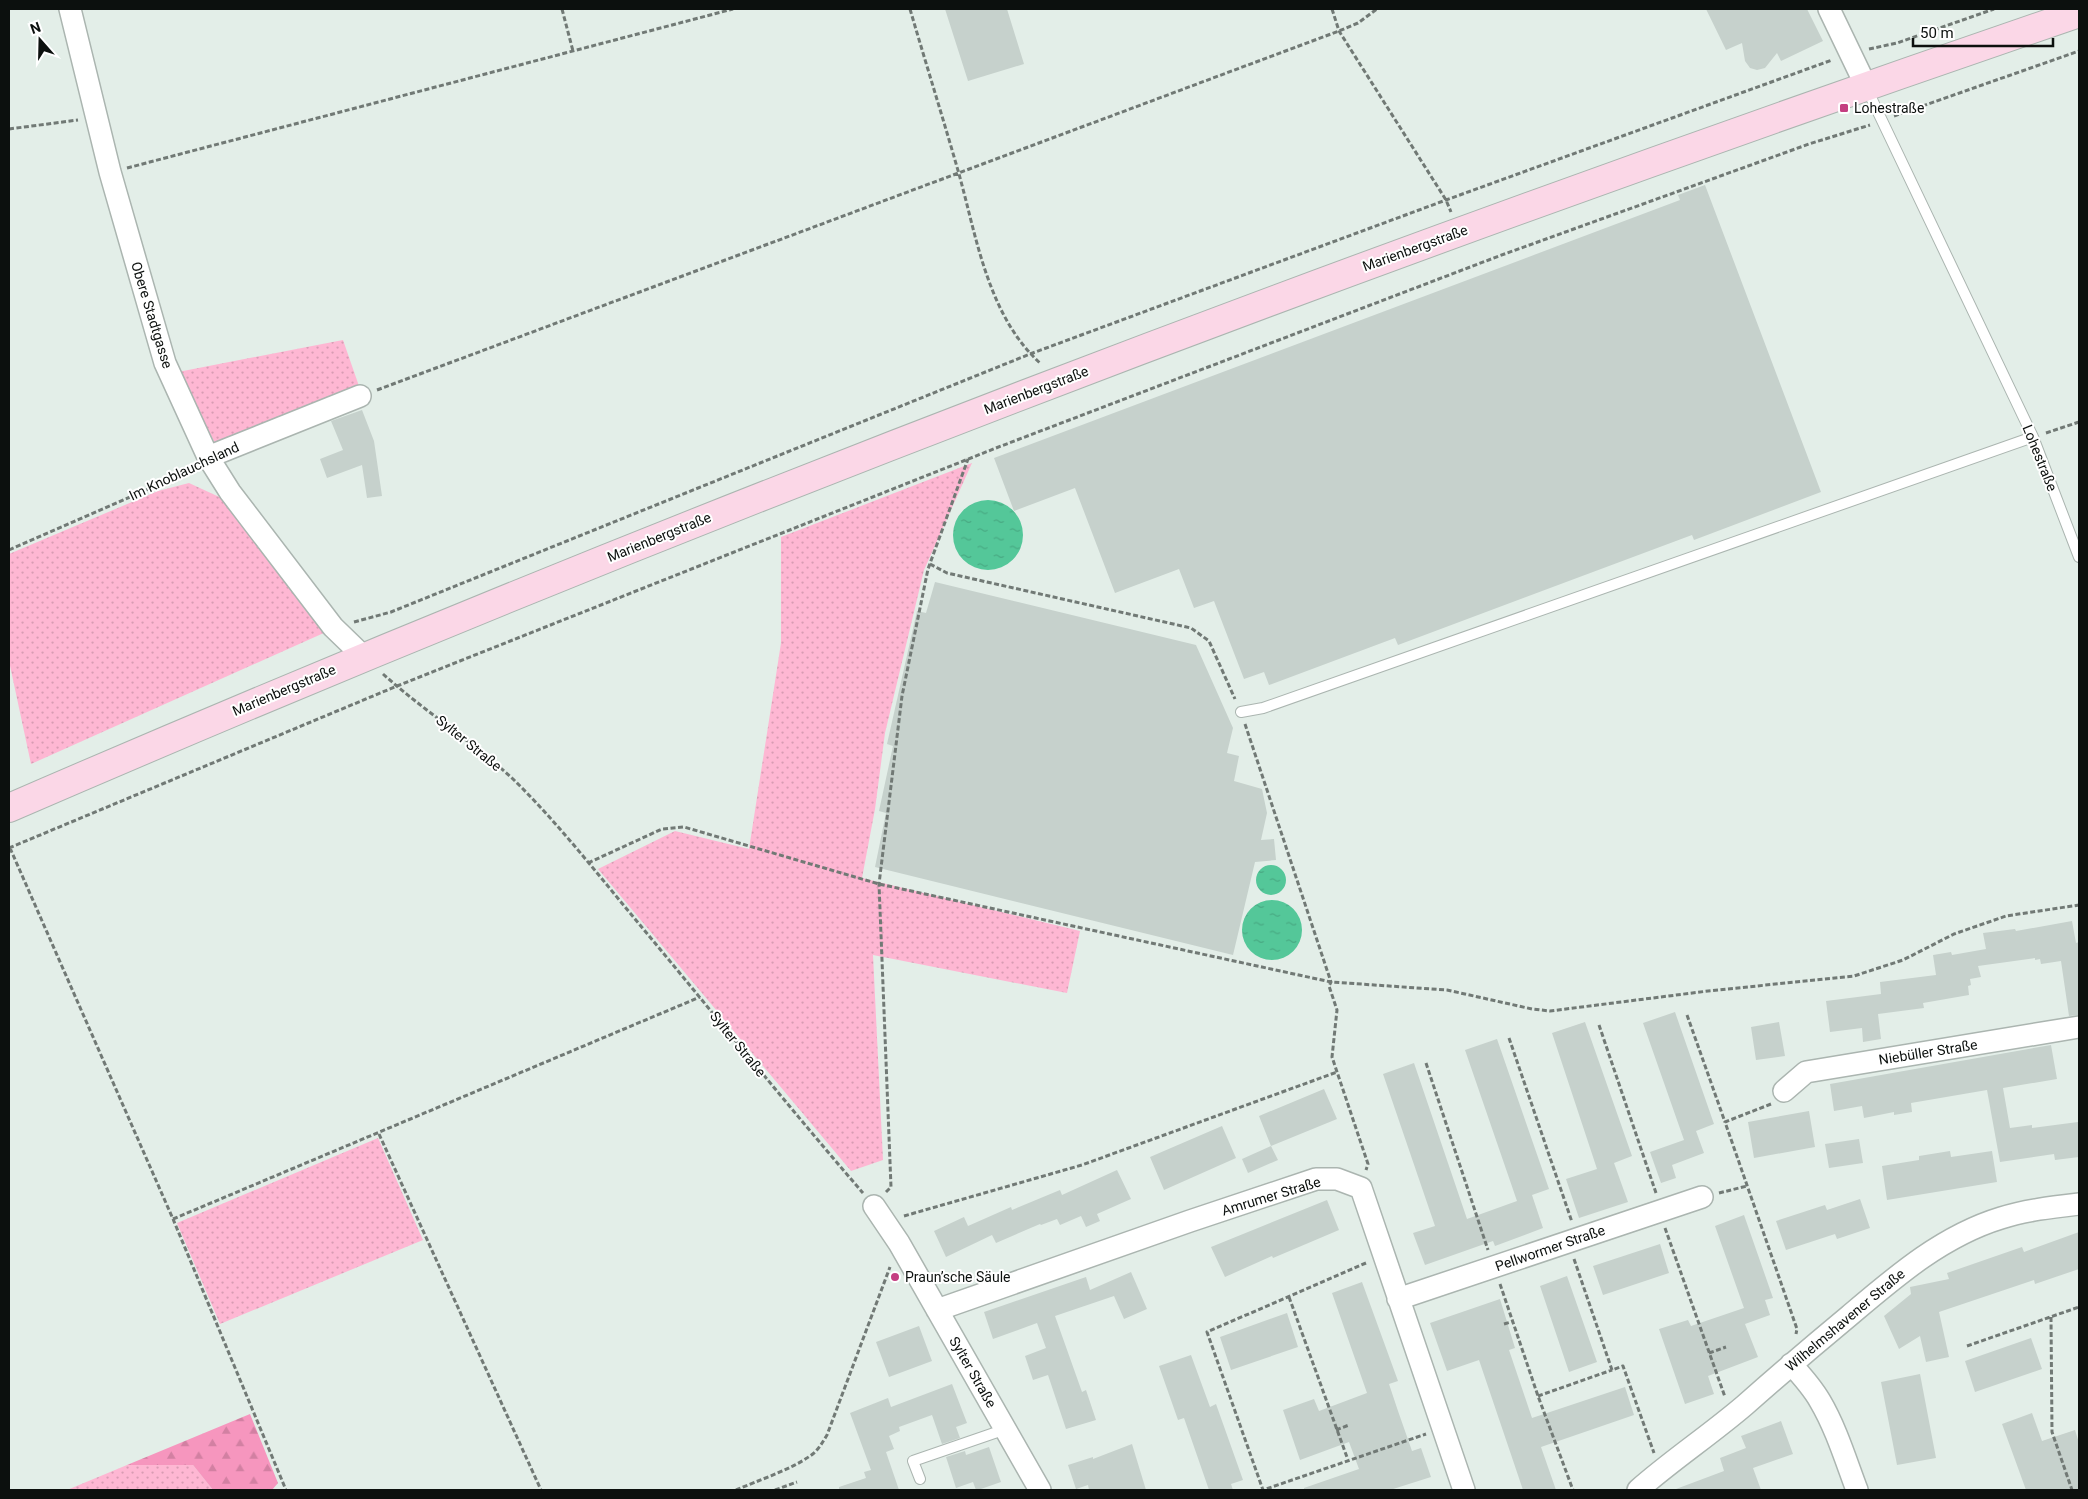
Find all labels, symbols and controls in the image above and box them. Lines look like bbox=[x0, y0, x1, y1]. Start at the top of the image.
north arrow bbox=[15, 15, 65, 65]
scale bar bbox=[1913, 15, 2053, 47]
text: N bbox=[28, 19, 43, 37]
text: 50 m bbox=[1920, 24, 1954, 42]
place label: Lohestraße bbox=[1854, 100, 1924, 116]
marker: Lohestraße bbox=[1838, 102, 1850, 114]
street label: Marienbergstraße bbox=[1360, 222, 1470, 274]
street label: Obere Stadtgasse bbox=[128, 260, 176, 370]
street label: Marienbergstraße bbox=[982, 363, 1090, 417]
street label: Lohestraße bbox=[2019, 422, 2061, 494]
street label: Im Knoblauchsland bbox=[127, 439, 241, 503]
street label: Marienbergstraße bbox=[605, 509, 713, 565]
street label: Marienbergstraße bbox=[230, 661, 338, 719]
street label: Sylter Straße bbox=[433, 712, 505, 774]
street label: Sylter Straße bbox=[707, 1008, 769, 1080]
street label: Niebüller Straße bbox=[1878, 1036, 1978, 1068]
street label: Amrumer Straße bbox=[1220, 1173, 1322, 1219]
street label: Pellwormer Straße bbox=[1493, 1222, 1607, 1274]
street label: Wilhelmshavener Straße bbox=[1782, 1265, 1908, 1375]
place label: Praun’sche Säule bbox=[905, 1269, 1011, 1285]
marker: Praun’sche Säule bbox=[889, 1271, 901, 1283]
street label: Sylter Straße bbox=[946, 1334, 1000, 1410]

